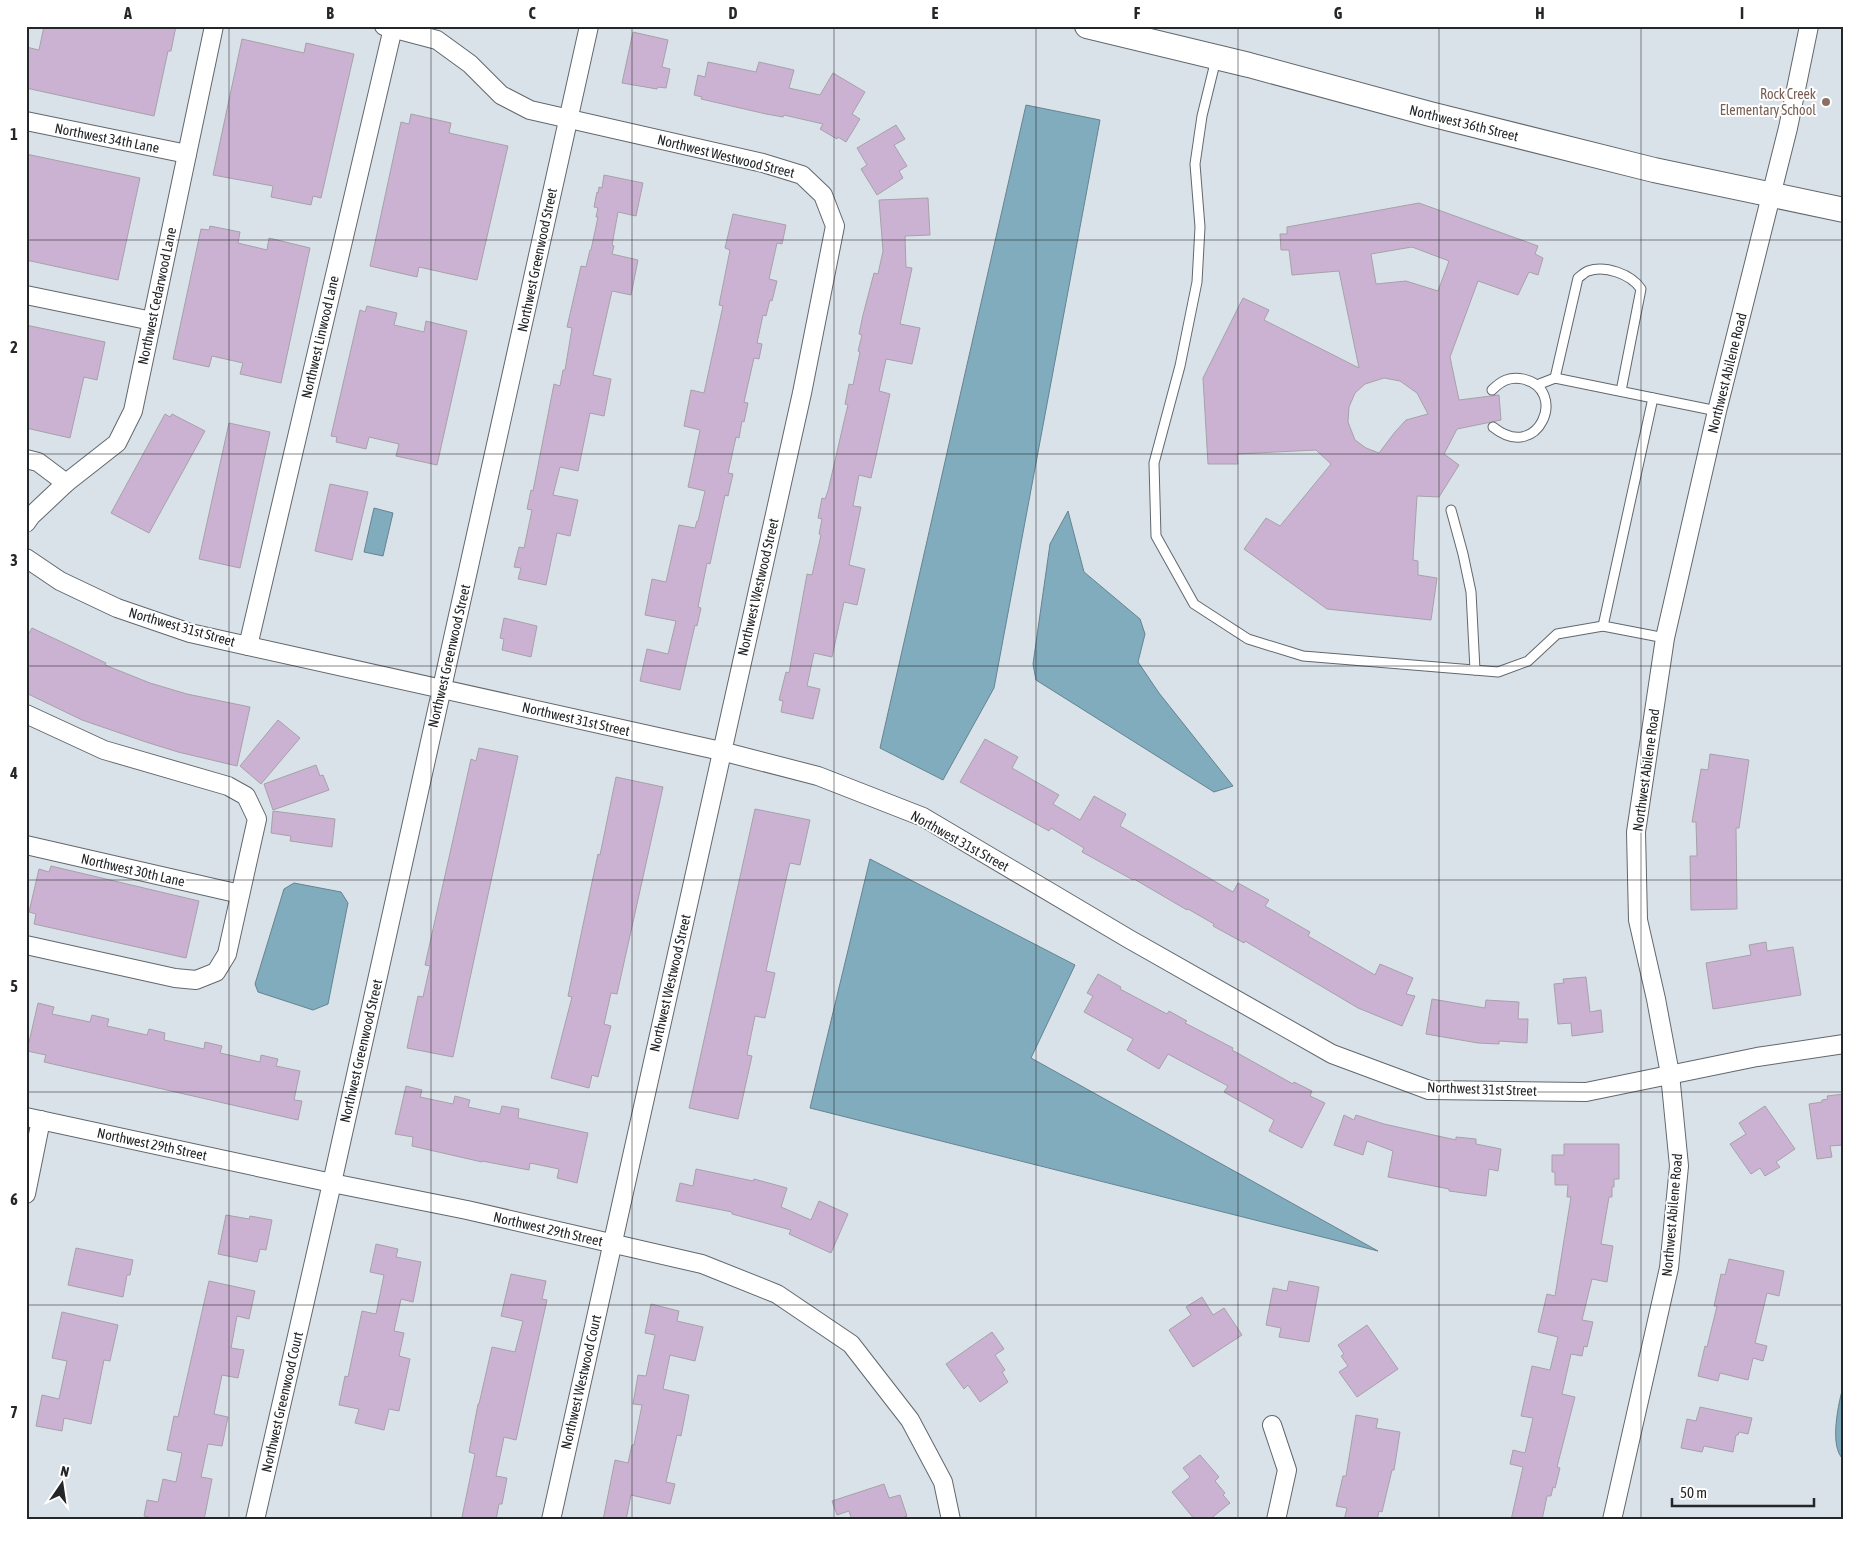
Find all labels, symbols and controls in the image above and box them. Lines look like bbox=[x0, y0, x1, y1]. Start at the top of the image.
text: A bbox=[123, 4, 132, 22]
text: B bbox=[326, 4, 334, 22]
text: C bbox=[528, 4, 536, 22]
text: D bbox=[729, 4, 738, 22]
text: E bbox=[932, 4, 939, 22]
text: F bbox=[1134, 4, 1141, 22]
text: G bbox=[1334, 4, 1343, 22]
text: H bbox=[1535, 4, 1545, 22]
text: I bbox=[1740, 4, 1744, 22]
place label: Rock Creek Elementary School bbox=[1720, 86, 1816, 118]
marker: Rock Creek Elementary School bbox=[1820, 96, 1832, 108]
street label: Northwest 36th Street bbox=[1408, 102, 1520, 144]
street label: Northwest 34th Lane bbox=[53, 120, 161, 156]
text: 1 bbox=[10, 125, 18, 143]
street label: Northwest Westwood Street bbox=[656, 131, 796, 181]
street label: Northwest Greenwood Street bbox=[514, 187, 560, 333]
street label: Northwest Cedarwood Lane bbox=[135, 226, 179, 366]
street label: Northwest Linwood Lane bbox=[298, 274, 342, 400]
street label: Northwest Abilene Road bbox=[1704, 311, 1750, 435]
text: 2 bbox=[10, 338, 18, 356]
street label: Northwest Westwood Street bbox=[734, 517, 782, 657]
text: 3 bbox=[10, 551, 18, 569]
street label: Northwest Greenwood Street bbox=[425, 583, 473, 729]
street label: Northwest 31st Street bbox=[127, 604, 237, 650]
street label: Northwest 31st Street bbox=[521, 699, 631, 739]
street label: Northwest Abilene Road bbox=[1629, 708, 1663, 832]
text: 4 bbox=[9, 764, 18, 782]
street label: Northwest 31st Street bbox=[908, 807, 1012, 875]
street label: Northwest 30th Lane bbox=[80, 850, 186, 890]
street label: Northwest Westwood Street bbox=[646, 913, 694, 1053]
text: 5 bbox=[10, 977, 18, 995]
street label: Northwest Greenwood Street bbox=[337, 978, 385, 1124]
street label: Northwest 31st Street bbox=[1427, 1079, 1537, 1099]
street label: Northwest 29th Street bbox=[96, 1125, 208, 1163]
street label: Northwest Abilene Road bbox=[1659, 1153, 1685, 1277]
text: 6 bbox=[10, 1190, 18, 1208]
street label: Northwest 29th Street bbox=[492, 1209, 604, 1249]
street label: Northwest Westwood Court bbox=[558, 1313, 604, 1451]
street label: Northwest Greenwood Court bbox=[258, 1330, 306, 1474]
text: 7 bbox=[10, 1403, 18, 1421]
north arrow bbox=[38, 1458, 88, 1508]
text: N bbox=[59, 1463, 71, 1480]
scale bar bbox=[1672, 1476, 1815, 1508]
text: 50 m bbox=[1680, 1484, 1707, 1501]

